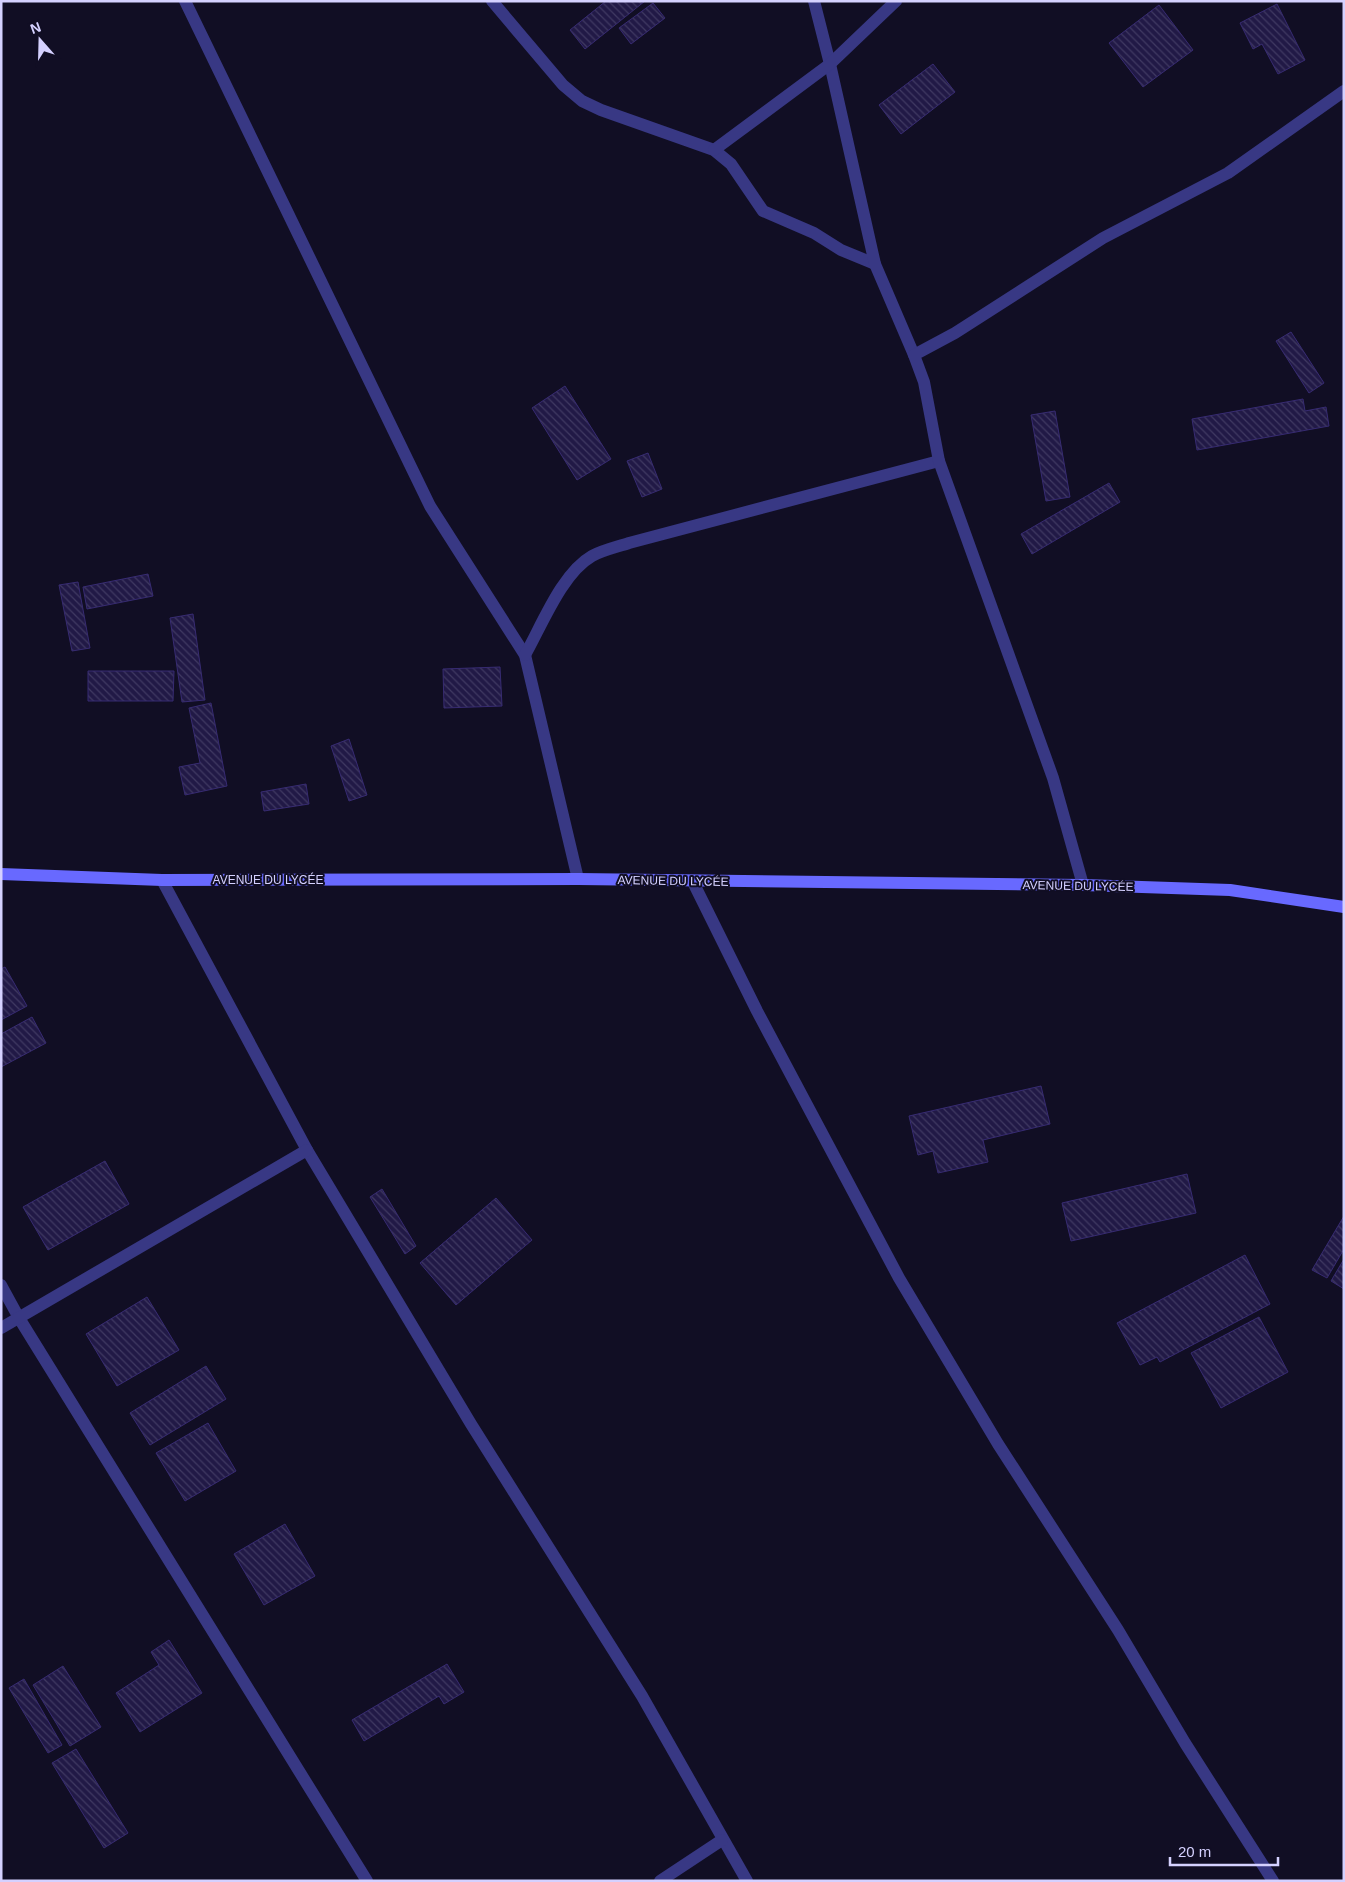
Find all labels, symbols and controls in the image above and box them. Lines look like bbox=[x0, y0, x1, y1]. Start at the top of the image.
north arrow bbox=[15, 15, 65, 65]
text: N bbox=[28, 19, 43, 37]
street label: AVENUE DU LYCÉE bbox=[213, 872, 323, 887]
street label: AVENUE DU LYCÉE bbox=[617, 872, 729, 889]
street label: AVENUE DU LYCÉE bbox=[1022, 877, 1134, 894]
scale bar bbox=[1170, 1834, 1278, 1866]
text: 20 m bbox=[1178, 1843, 1211, 1860]

